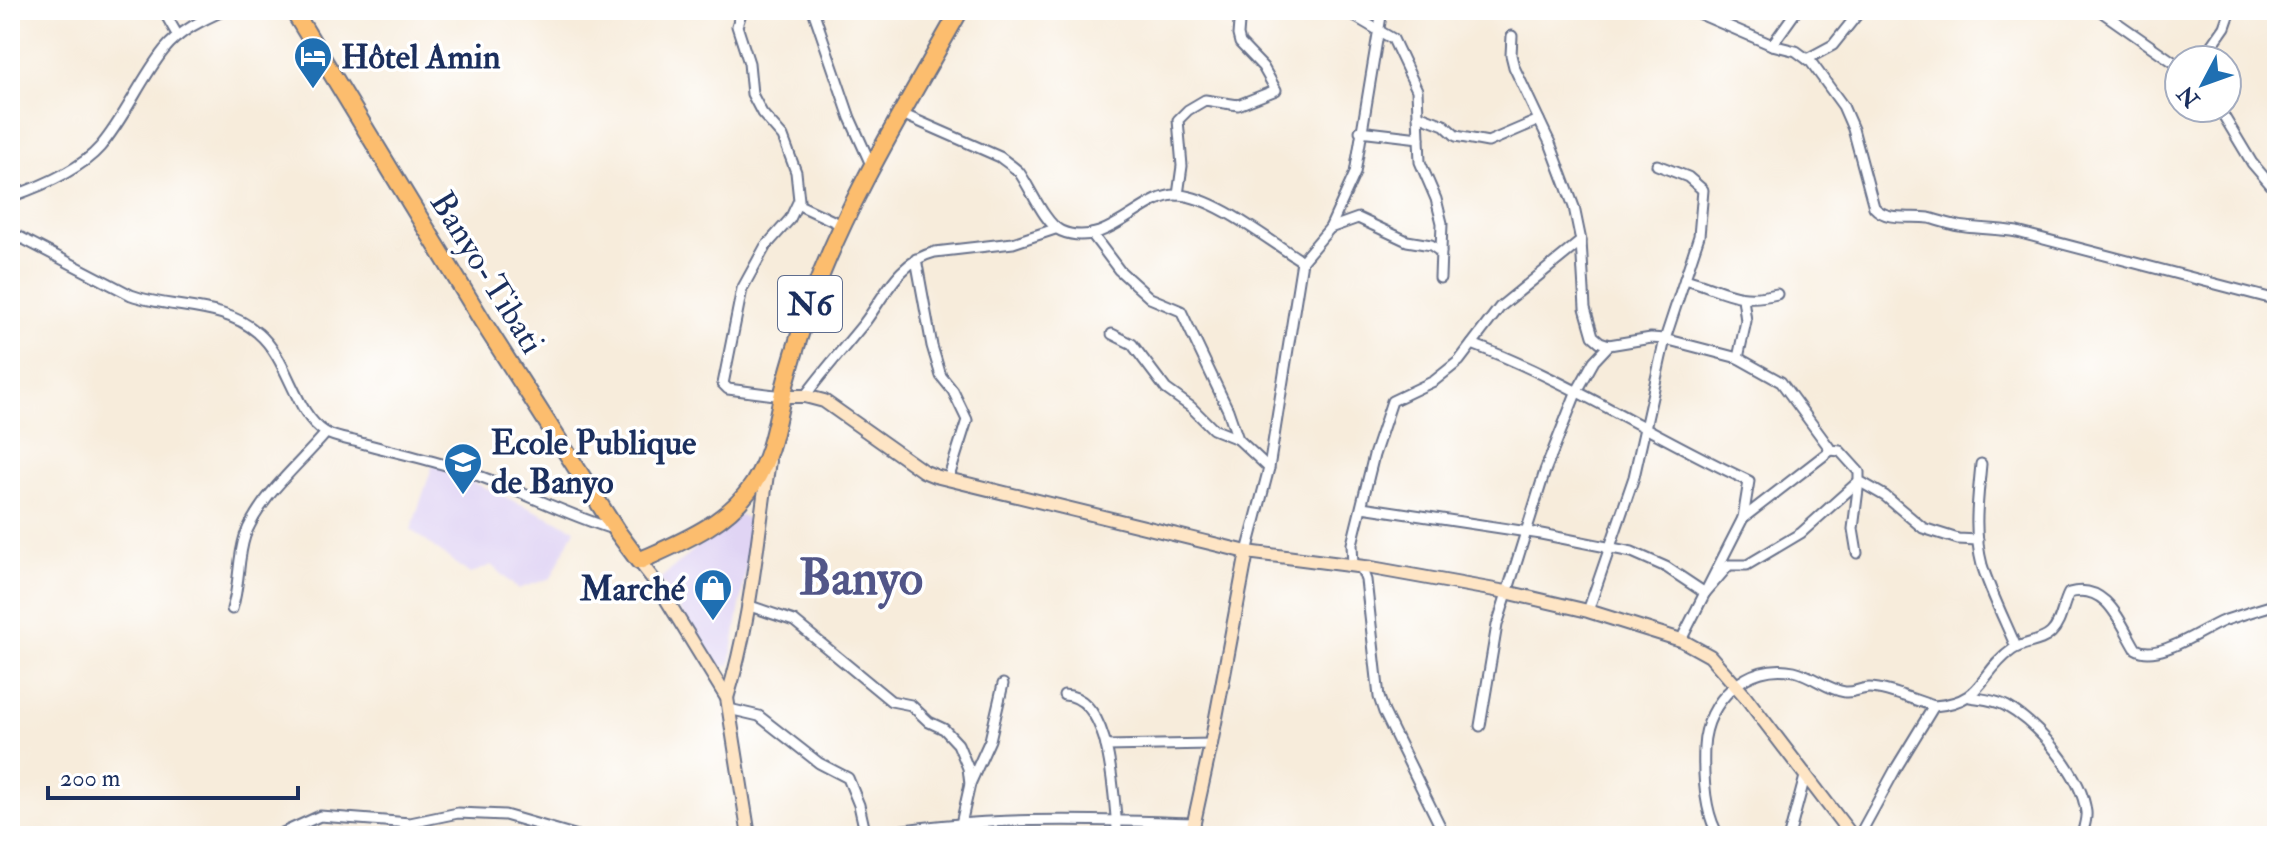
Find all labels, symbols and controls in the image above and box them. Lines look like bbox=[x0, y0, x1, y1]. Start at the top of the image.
hotel icon: Hôtel Amin bbox=[292, 35, 334, 90]
place label: Hôtel Amin bbox=[341, 36, 501, 79]
north arrow bbox=[2163, 44, 2243, 124]
text: N bbox=[2171, 80, 2206, 114]
street label: Banyo-Tibati bbox=[420, 184, 554, 362]
road number: N6 bbox=[778, 276, 842, 332]
place label: Ecole Publique de Banyo bbox=[491, 422, 697, 504]
school or university icon: Ecole Publique de Banyo bbox=[442, 441, 484, 496]
district label: Banyo bbox=[799, 547, 923, 610]
shop icon: Marché bbox=[692, 567, 734, 622]
place label: Marché bbox=[579, 568, 686, 611]
scale bar bbox=[48, 750, 298, 800]
text: 200 m bbox=[60, 763, 121, 794]

